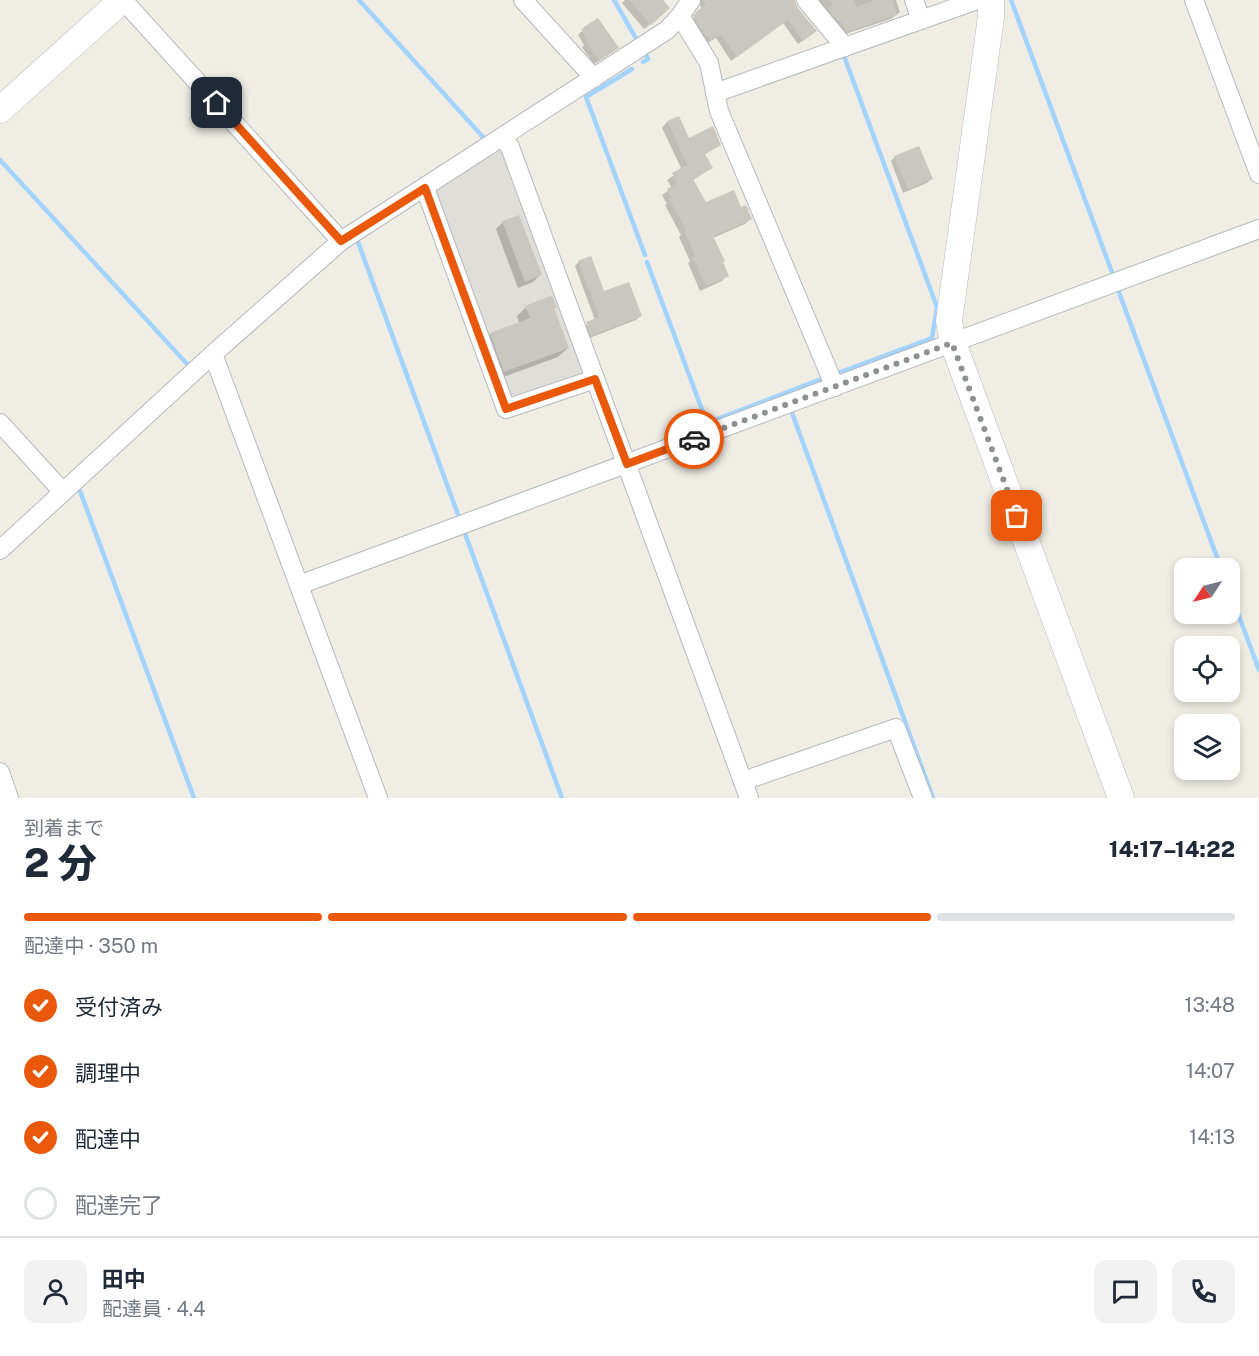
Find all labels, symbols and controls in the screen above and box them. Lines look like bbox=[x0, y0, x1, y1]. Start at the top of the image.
pin bbox=[191, 77, 242, 128]
icon: home bbox=[200, 86, 233, 119]
courier bbox=[664, 409, 724, 469]
icon: car bbox=[678, 423, 711, 456]
pin bbox=[991, 490, 1042, 541]
icon: bag bbox=[1000, 499, 1033, 532]
north arrow bbox=[1174, 558, 1240, 624]
map controls bbox=[1174, 558, 1240, 780]
button: locate bbox=[1174, 636, 1240, 702]
button: layers bbox=[1174, 714, 1240, 780]
text: 到着まで bbox=[24, 816, 104, 840]
text: 14:17–14:22 bbox=[1109, 836, 1235, 862]
text: 2 分 bbox=[24, 840, 97, 886]
text: 配達中 · 350 m bbox=[24, 934, 158, 958]
icon: check bbox=[24, 989, 57, 1022]
text: 13:48 bbox=[1184, 993, 1235, 1017]
text: 受付済み bbox=[75, 994, 163, 1020]
icon: check bbox=[24, 1055, 57, 1088]
text: 14:07 bbox=[1186, 1059, 1235, 1083]
text: 調理中 bbox=[75, 1060, 141, 1086]
icon: check bbox=[24, 1121, 57, 1154]
text: 14:13 bbox=[1189, 1125, 1235, 1149]
text: 配達中 bbox=[75, 1126, 141, 1152]
text: 配達完了 bbox=[75, 1192, 163, 1218]
button: person bbox=[24, 1260, 87, 1323]
button: chat bbox=[1094, 1260, 1157, 1323]
button: phone bbox=[1172, 1260, 1235, 1323]
text: 田中 bbox=[102, 1266, 146, 1292]
text: 配達員 · 4.4 bbox=[102, 1297, 206, 1321]

